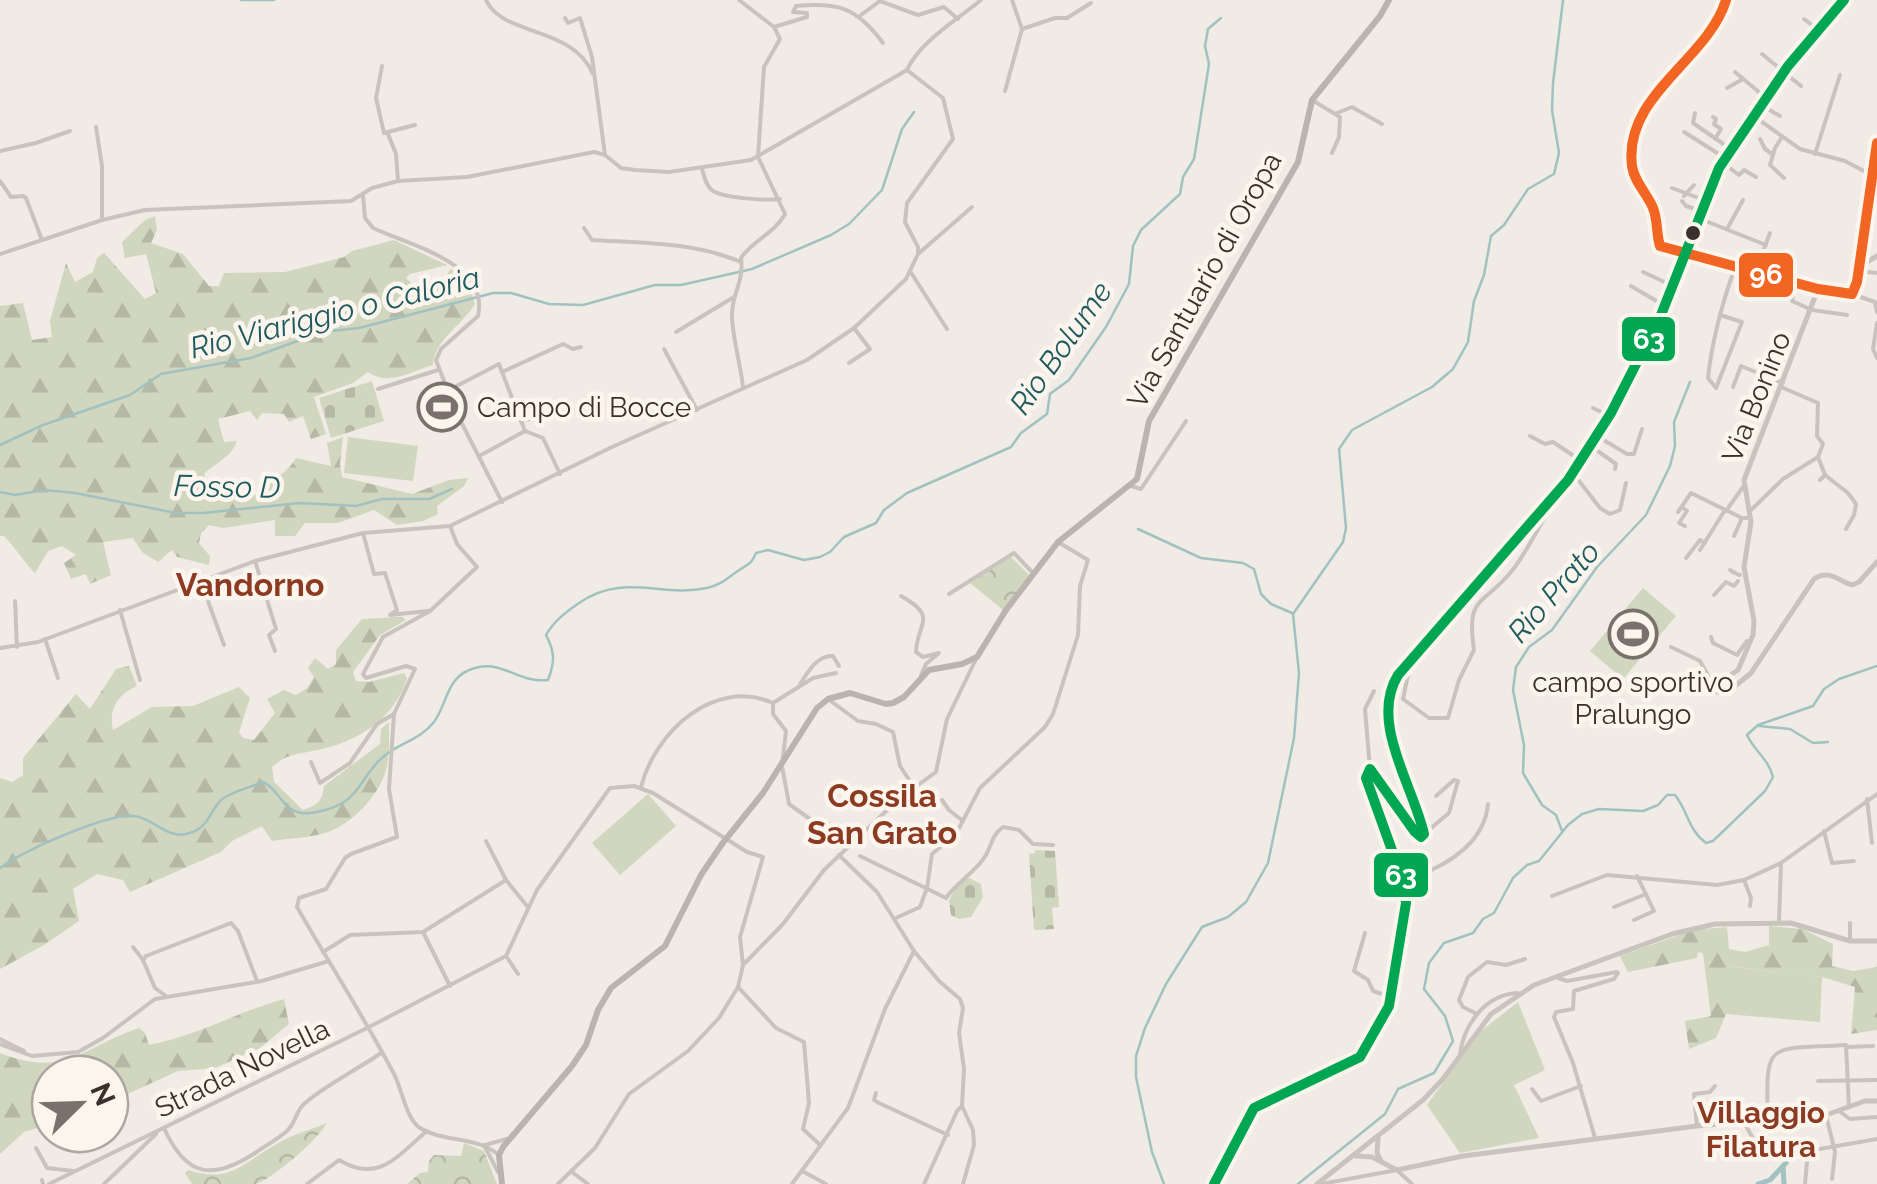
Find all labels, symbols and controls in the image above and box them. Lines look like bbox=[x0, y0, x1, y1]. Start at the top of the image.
street label: Via Santuario di Oropa bbox=[1120, 147, 1288, 414]
unlabelled marker bbox=[1683, 223, 1703, 243]
line badge: 96 bbox=[1737, 251, 1795, 299]
text: 96 bbox=[1749, 258, 1783, 291]
water label: Rio Viariggio o Caloria bbox=[186, 260, 483, 365]
water label: Rio Bolume bbox=[1002, 275, 1119, 421]
line badge: 63 bbox=[1620, 315, 1677, 363]
text: 63 bbox=[1633, 323, 1665, 356]
street label: Via Bonino bbox=[1715, 327, 1798, 467]
sports icon: Campo di Bocce bbox=[416, 381, 468, 433]
place label: Campo di Bocce bbox=[477, 391, 691, 424]
water label: Fosso D bbox=[173, 468, 281, 505]
water label: Rio Prato bbox=[1500, 534, 1607, 649]
district label: Vandorno bbox=[176, 566, 324, 603]
sports icon: campo sportivo Pralungo bbox=[1607, 608, 1659, 660]
place label: campo sportivo Pralungo bbox=[1532, 666, 1734, 731]
district label: Cossila San Grato bbox=[807, 777, 957, 851]
line badge: 63 bbox=[1372, 851, 1430, 899]
text: 63 bbox=[1385, 859, 1417, 892]
street label: Strada Novella bbox=[150, 1012, 335, 1125]
north arrow bbox=[30, 1054, 130, 1154]
text: N bbox=[83, 1078, 122, 1111]
district label: Villaggio Filatura bbox=[1697, 1095, 1825, 1164]

